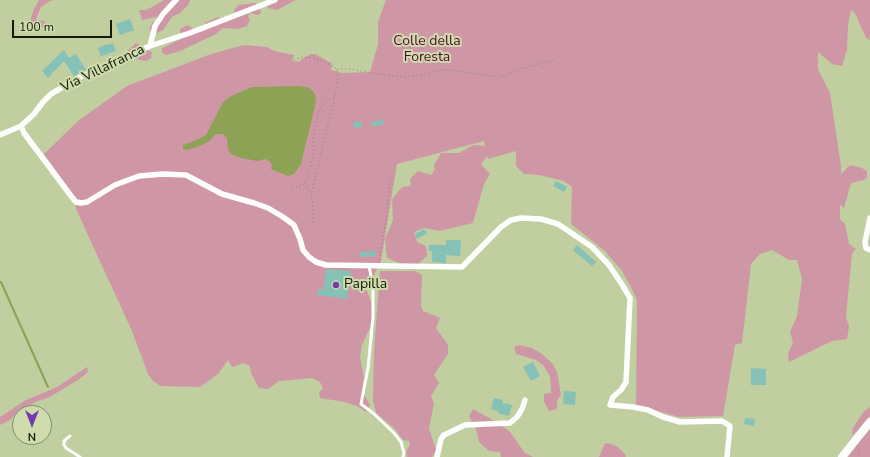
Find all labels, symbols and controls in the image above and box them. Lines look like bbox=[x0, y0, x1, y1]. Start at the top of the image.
scale bar bbox=[14, 12, 114, 38]
text: 100 m bbox=[19, 19, 54, 35]
park label: Colle della Foresta bbox=[393, 34, 461, 66]
street label: Via Villafranca bbox=[58, 41, 148, 97]
place label: Papilla bbox=[344, 277, 387, 293]
marker: Papilla bbox=[331, 280, 341, 290]
north arrow bbox=[12, 405, 52, 445]
text: N bbox=[28, 429, 36, 444]

